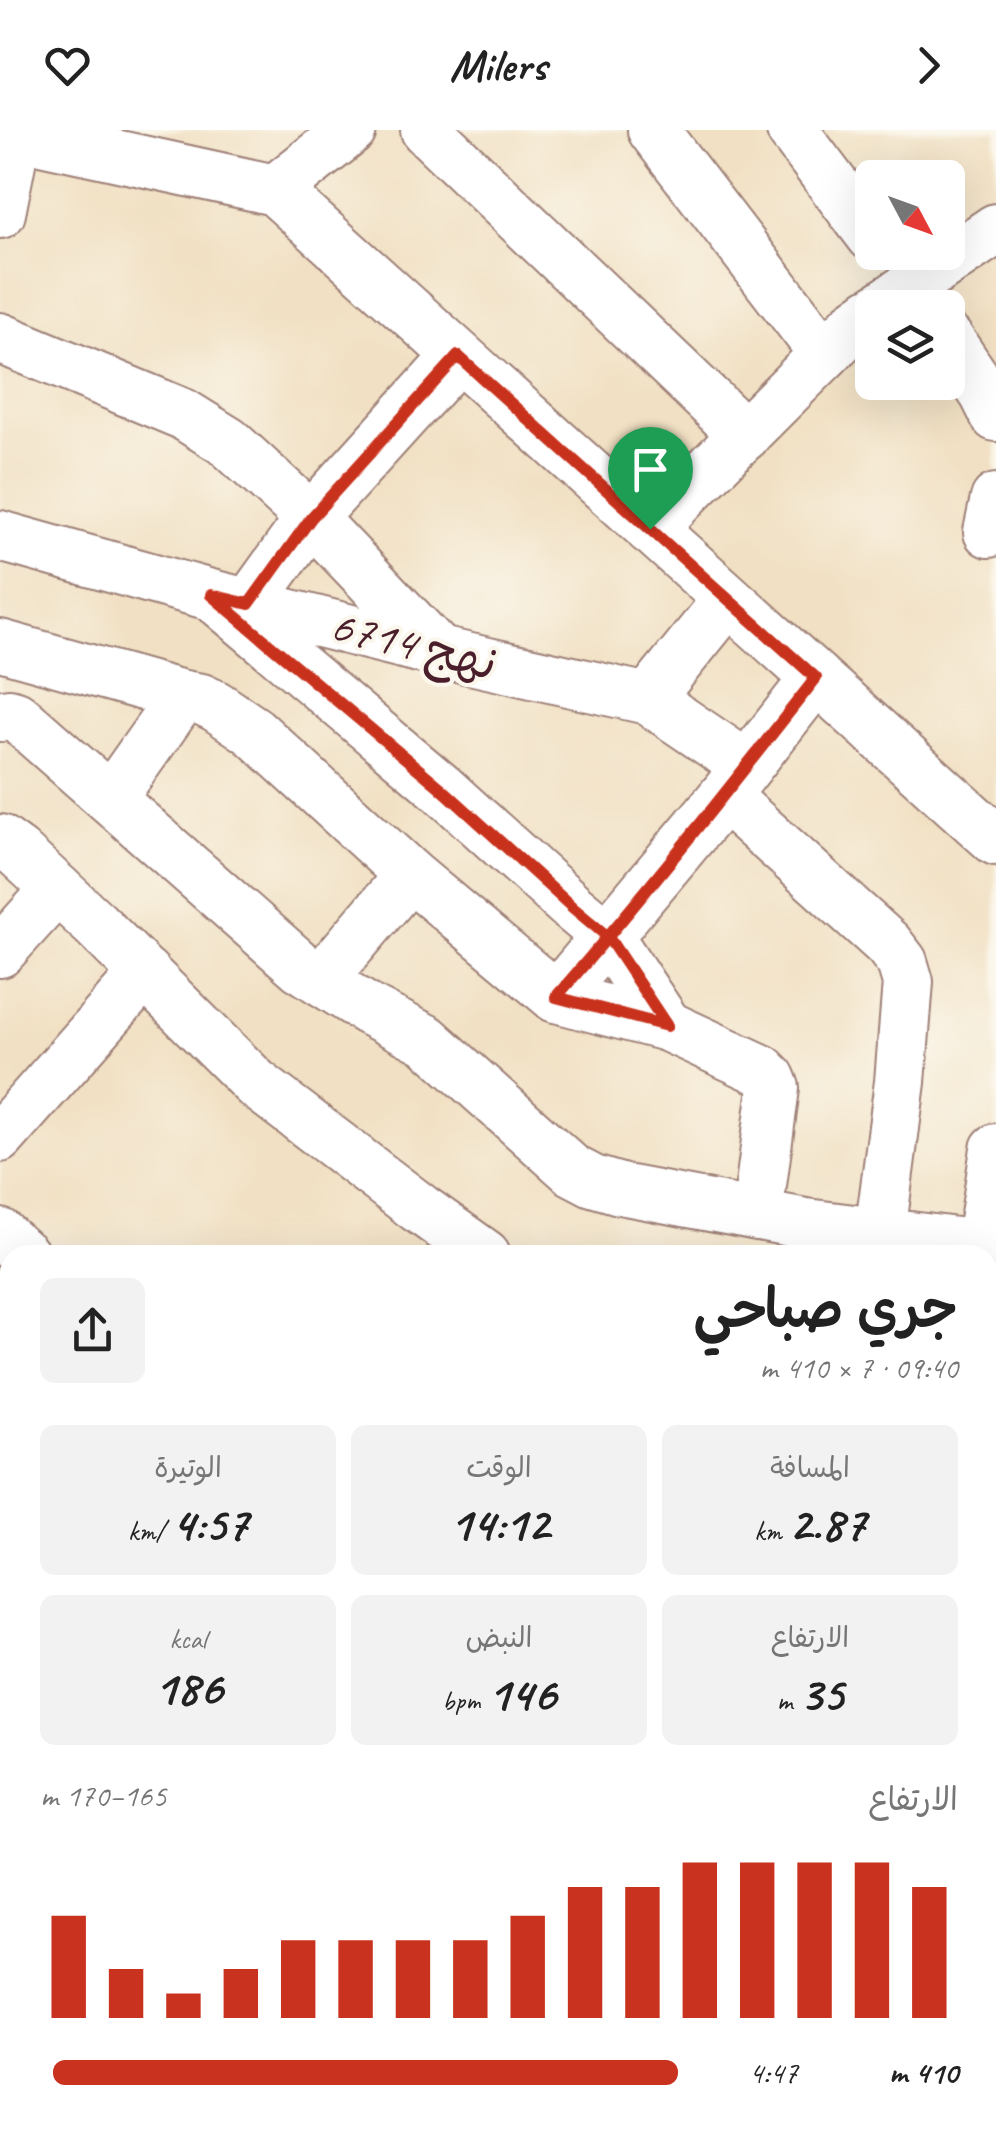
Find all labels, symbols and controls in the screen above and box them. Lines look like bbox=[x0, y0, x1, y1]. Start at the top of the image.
text: Milers bbox=[449, 37, 547, 94]
icon: heart bbox=[40, 38, 95, 93]
icon: forward bbox=[901, 38, 956, 93]
north arrow bbox=[855, 160, 965, 270]
map controls bbox=[855, 160, 965, 400]
button: layers bbox=[855, 290, 965, 400]
pin bbox=[608, 427, 693, 530]
icon: arrive bbox=[623, 442, 678, 497]
street label: نهج 6714 bbox=[324, 594, 503, 696]
text: جري صباحي bbox=[693, 1274, 958, 1344]
button: share bbox=[40, 1278, 145, 1383]
text: 09:40 · 7 × 410 m bbox=[760, 1347, 958, 1388]
text: الوتيرة bbox=[154, 1450, 222, 1485]
text: الوقت bbox=[466, 1450, 532, 1485]
text: المسافة bbox=[770, 1450, 850, 1485]
text: 4:57 bbox=[171, 1492, 248, 1555]
text: 14:12 bbox=[449, 1492, 549, 1555]
text: 2.87 bbox=[788, 1492, 866, 1555]
text: /km bbox=[128, 1513, 171, 1548]
text: km bbox=[754, 1513, 788, 1548]
text: النبض bbox=[466, 1620, 532, 1655]
text: الارتفاع bbox=[771, 1620, 849, 1655]
text: kcal bbox=[169, 1621, 207, 1656]
text: 186 bbox=[154, 1656, 222, 1719]
text: 146 bbox=[487, 1662, 556, 1725]
text: 35 bbox=[799, 1662, 843, 1725]
text: bpm bbox=[442, 1683, 487, 1718]
text: m bbox=[777, 1683, 799, 1718]
text: 165–170 m bbox=[40, 1775, 166, 1816]
text: الارتفاع bbox=[868, 1779, 958, 1820]
text: 4:47 bbox=[748, 2052, 798, 2093]
text: 410 m bbox=[889, 2052, 958, 2093]

